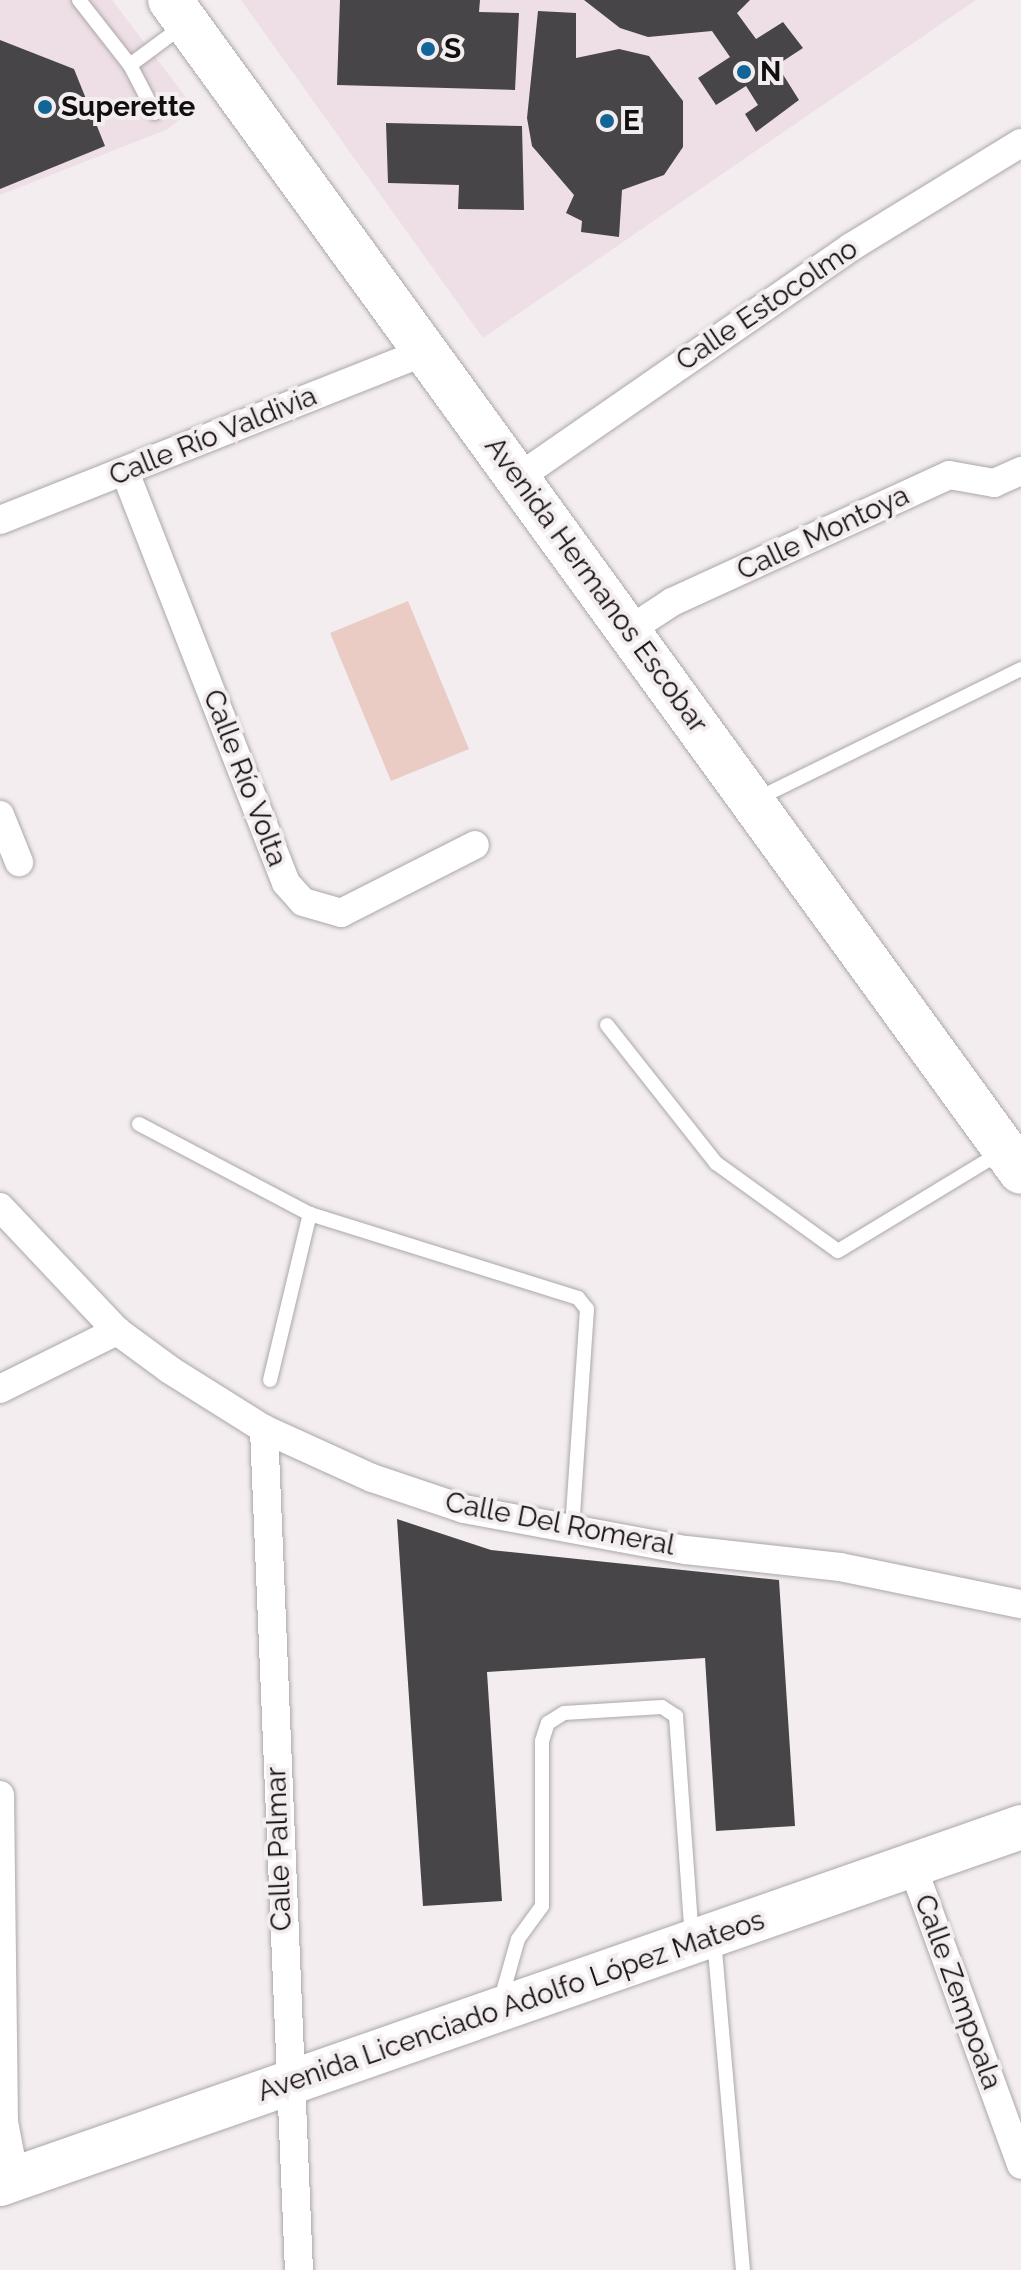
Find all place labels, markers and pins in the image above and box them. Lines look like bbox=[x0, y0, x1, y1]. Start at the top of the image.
place label: S bbox=[444, 32, 461, 66]
marker: S bbox=[419, 40, 437, 58]
place label: N bbox=[760, 55, 781, 89]
marker: N bbox=[735, 63, 753, 81]
place label: Superette bbox=[61, 90, 195, 124]
marker: Superette bbox=[36, 98, 54, 116]
place label: E bbox=[623, 104, 640, 138]
marker: E bbox=[598, 112, 616, 130]

